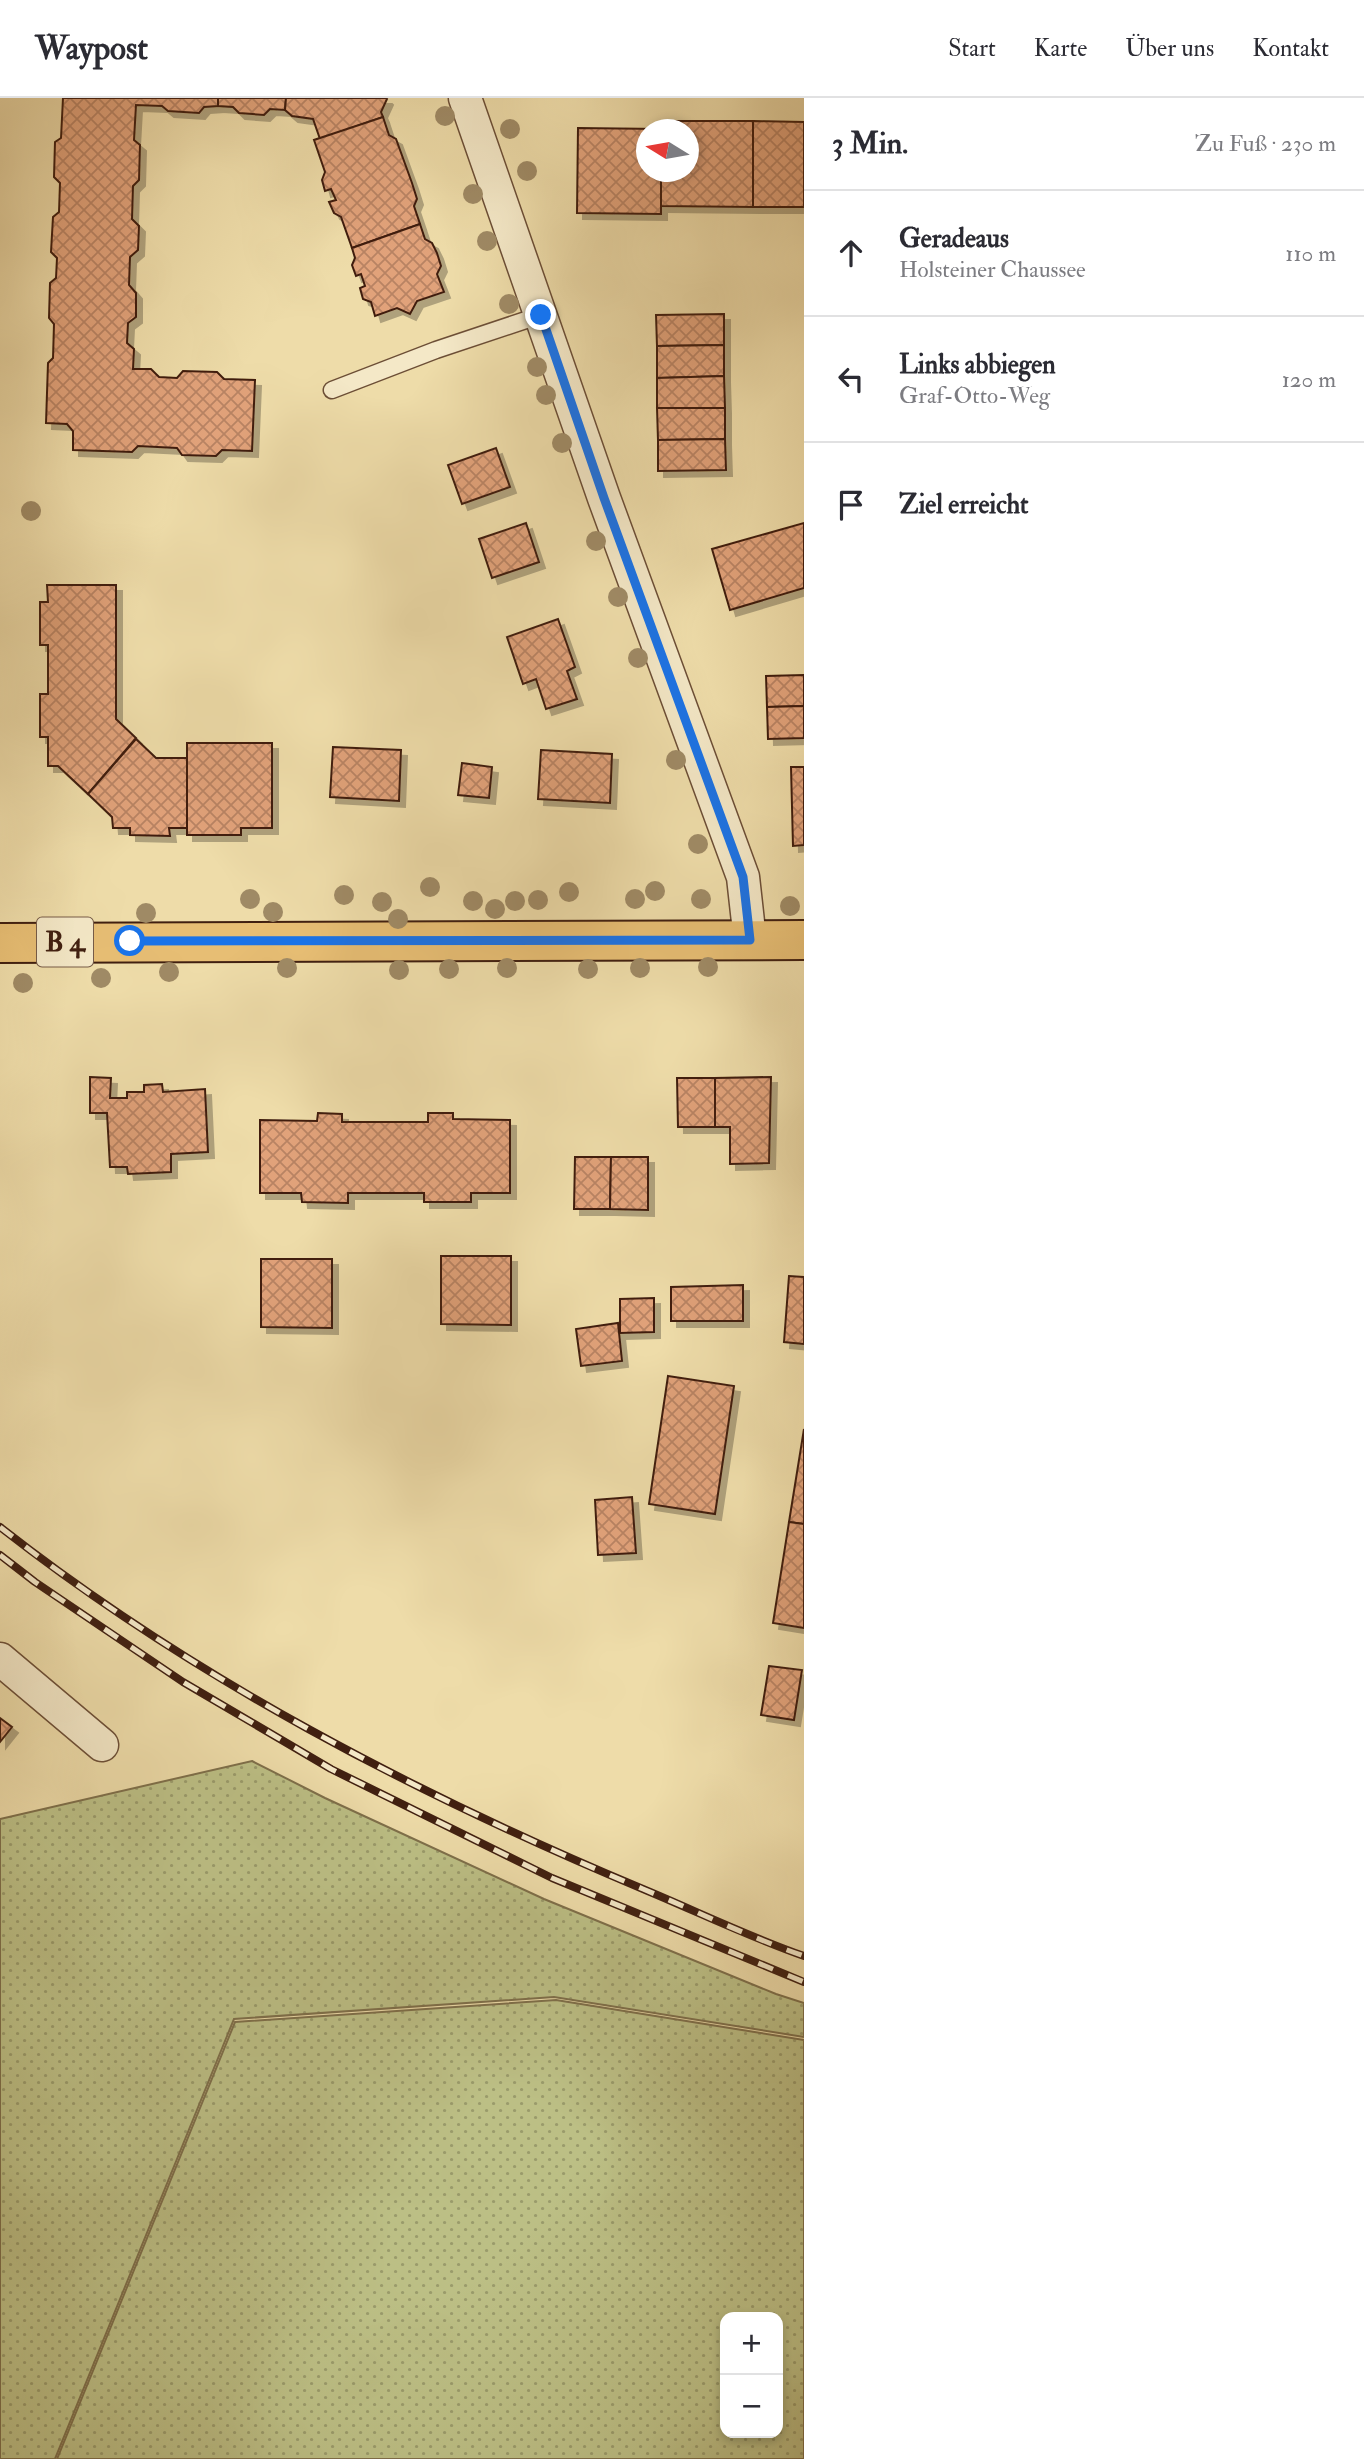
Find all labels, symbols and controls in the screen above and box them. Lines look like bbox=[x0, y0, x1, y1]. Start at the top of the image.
text: Waypost bbox=[35, 28, 148, 69]
text: Start bbox=[948, 33, 996, 64]
text: Karte bbox=[1034, 33, 1087, 64]
text: Über uns bbox=[1125, 33, 1214, 64]
text: Kontakt bbox=[1252, 33, 1329, 64]
north arrow bbox=[636, 119, 699, 182]
text: 3 Min. bbox=[832, 125, 908, 162]
text: Zu Fuß · 230 m bbox=[1195, 129, 1336, 158]
text: Geradeaus bbox=[899, 223, 1009, 255]
icon: ahead bbox=[832, 234, 870, 272]
text: 110 m bbox=[1285, 239, 1336, 268]
text: Holsteiner Chaussee bbox=[899, 255, 1086, 284]
route end bbox=[525, 299, 556, 330]
text: Links abbiegen bbox=[899, 349, 1056, 381]
icon: left bbox=[832, 360, 870, 398]
text: 120 m bbox=[1282, 365, 1336, 394]
text: Graf-Otto-Weg bbox=[899, 381, 1050, 410]
icon: arrive bbox=[832, 486, 870, 524]
text: Ziel erreicht bbox=[899, 489, 1029, 521]
road number: B 4 bbox=[37, 918, 93, 966]
route start bbox=[114, 925, 145, 956]
map controls bbox=[720, 2312, 783, 2438]
button: + bbox=[720, 2312, 783, 2375]
button: − bbox=[720, 2375, 783, 2438]

